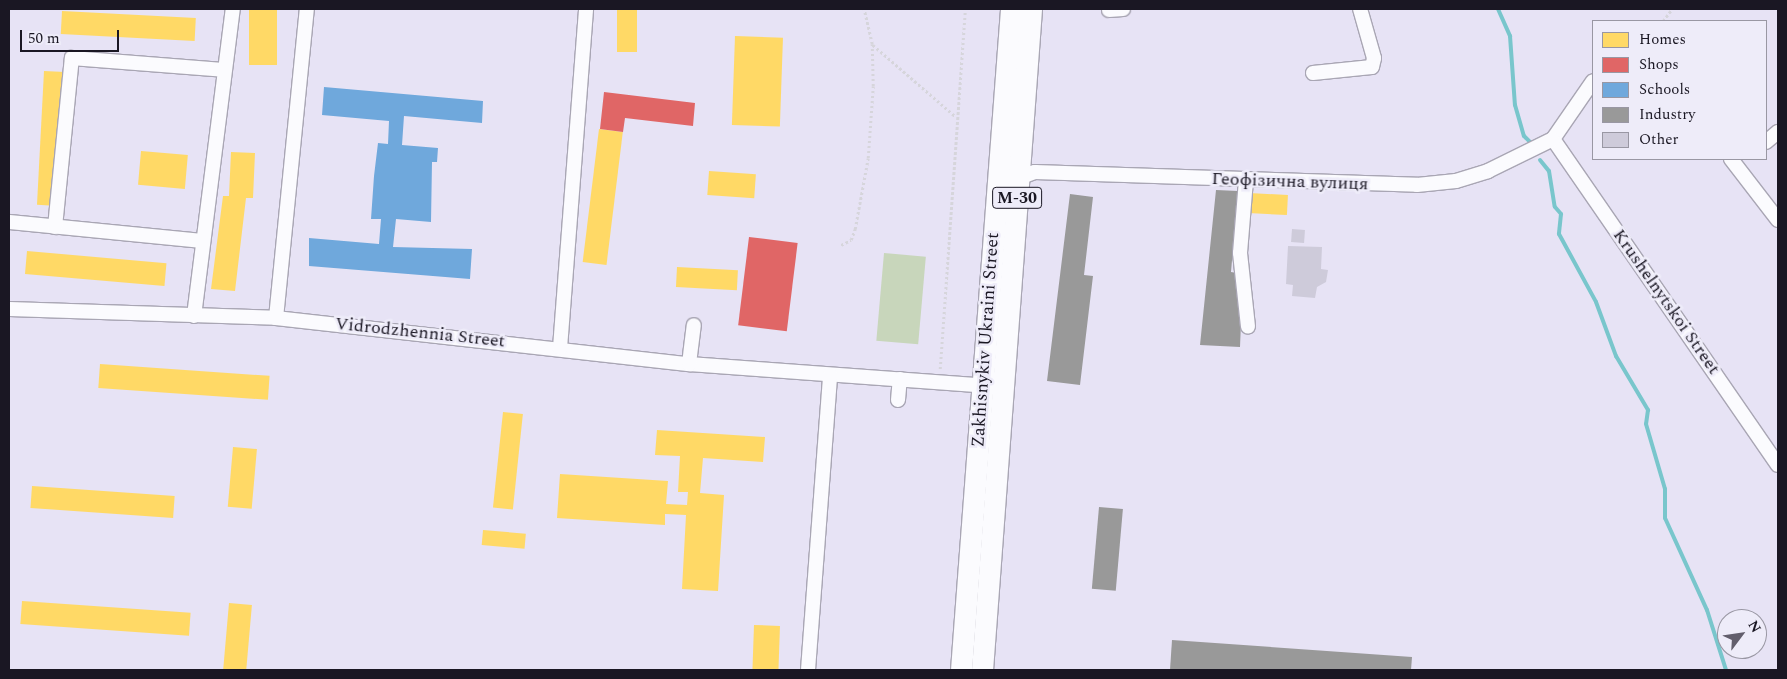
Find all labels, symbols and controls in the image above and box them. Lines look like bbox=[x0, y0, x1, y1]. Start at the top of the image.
scale bar bbox=[22, 20, 121, 52]
legend bbox=[1592, 20, 1767, 160]
text: 50 m bbox=[28, 27, 60, 50]
text: Homes bbox=[1639, 28, 1686, 51]
text: Shops bbox=[1639, 53, 1679, 76]
text: Schools bbox=[1639, 78, 1690, 101]
text: Industry bbox=[1639, 103, 1695, 126]
text: Other bbox=[1639, 128, 1678, 151]
street label: Геофізична вулиця bbox=[1211, 168, 1369, 196]
road number: М-30 bbox=[992, 184, 1042, 212]
street label: Krushelnytskoi Street bbox=[1608, 225, 1724, 379]
street label: Zakhisnykiv Ukraini Street bbox=[968, 232, 1004, 448]
street label: Vidrodzhennia Street bbox=[334, 313, 506, 353]
north arrow bbox=[1717, 609, 1767, 659]
text: N bbox=[1742, 616, 1766, 637]

